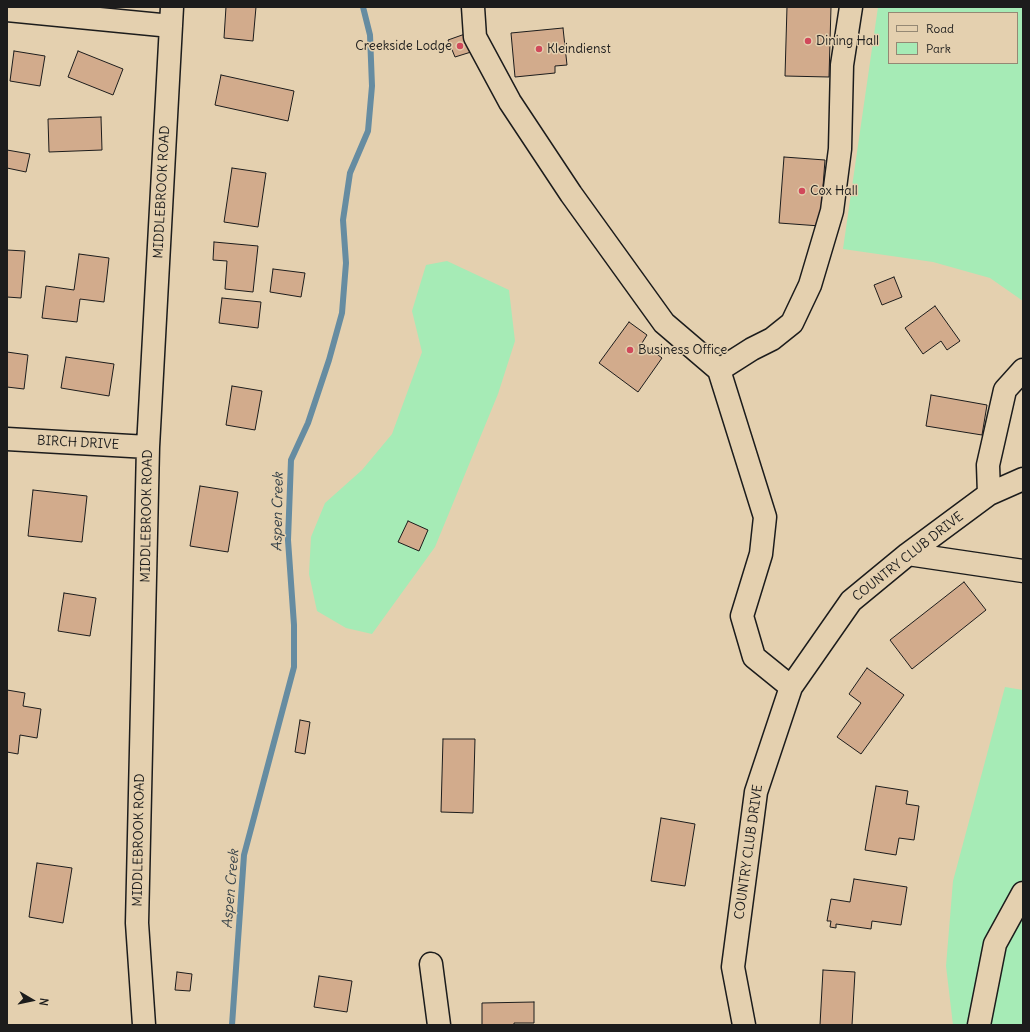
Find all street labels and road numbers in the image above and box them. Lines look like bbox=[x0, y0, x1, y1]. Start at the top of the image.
street label: MIDDLEBROOK ROAD bbox=[151, 125, 173, 259]
street label: BIRCH DRIVE bbox=[37, 433, 119, 453]
street label: MIDDLEBROOK ROAD bbox=[138, 449, 156, 583]
street label: COUNTRY CLUB DRIVE bbox=[850, 509, 966, 605]
street label: MIDDLEBROOK ROAD bbox=[130, 773, 148, 907]
street label: COUNTRY CLUB DRIVE bbox=[732, 783, 766, 921]

